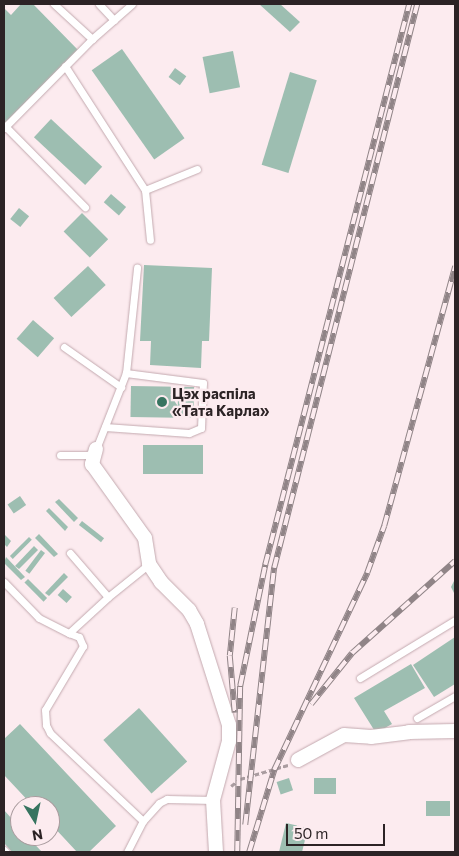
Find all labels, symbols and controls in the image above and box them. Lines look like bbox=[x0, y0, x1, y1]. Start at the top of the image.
place label: Цэх распіла «Тата Карла» bbox=[172, 384, 269, 419]
marker: Цэх распіла «Тата Карла» bbox=[156, 396, 168, 408]
north arrow bbox=[10, 796, 60, 846]
scale bar bbox=[289, 814, 388, 846]
text: 50 m bbox=[294, 824, 328, 842]
text: N bbox=[31, 826, 44, 845]

